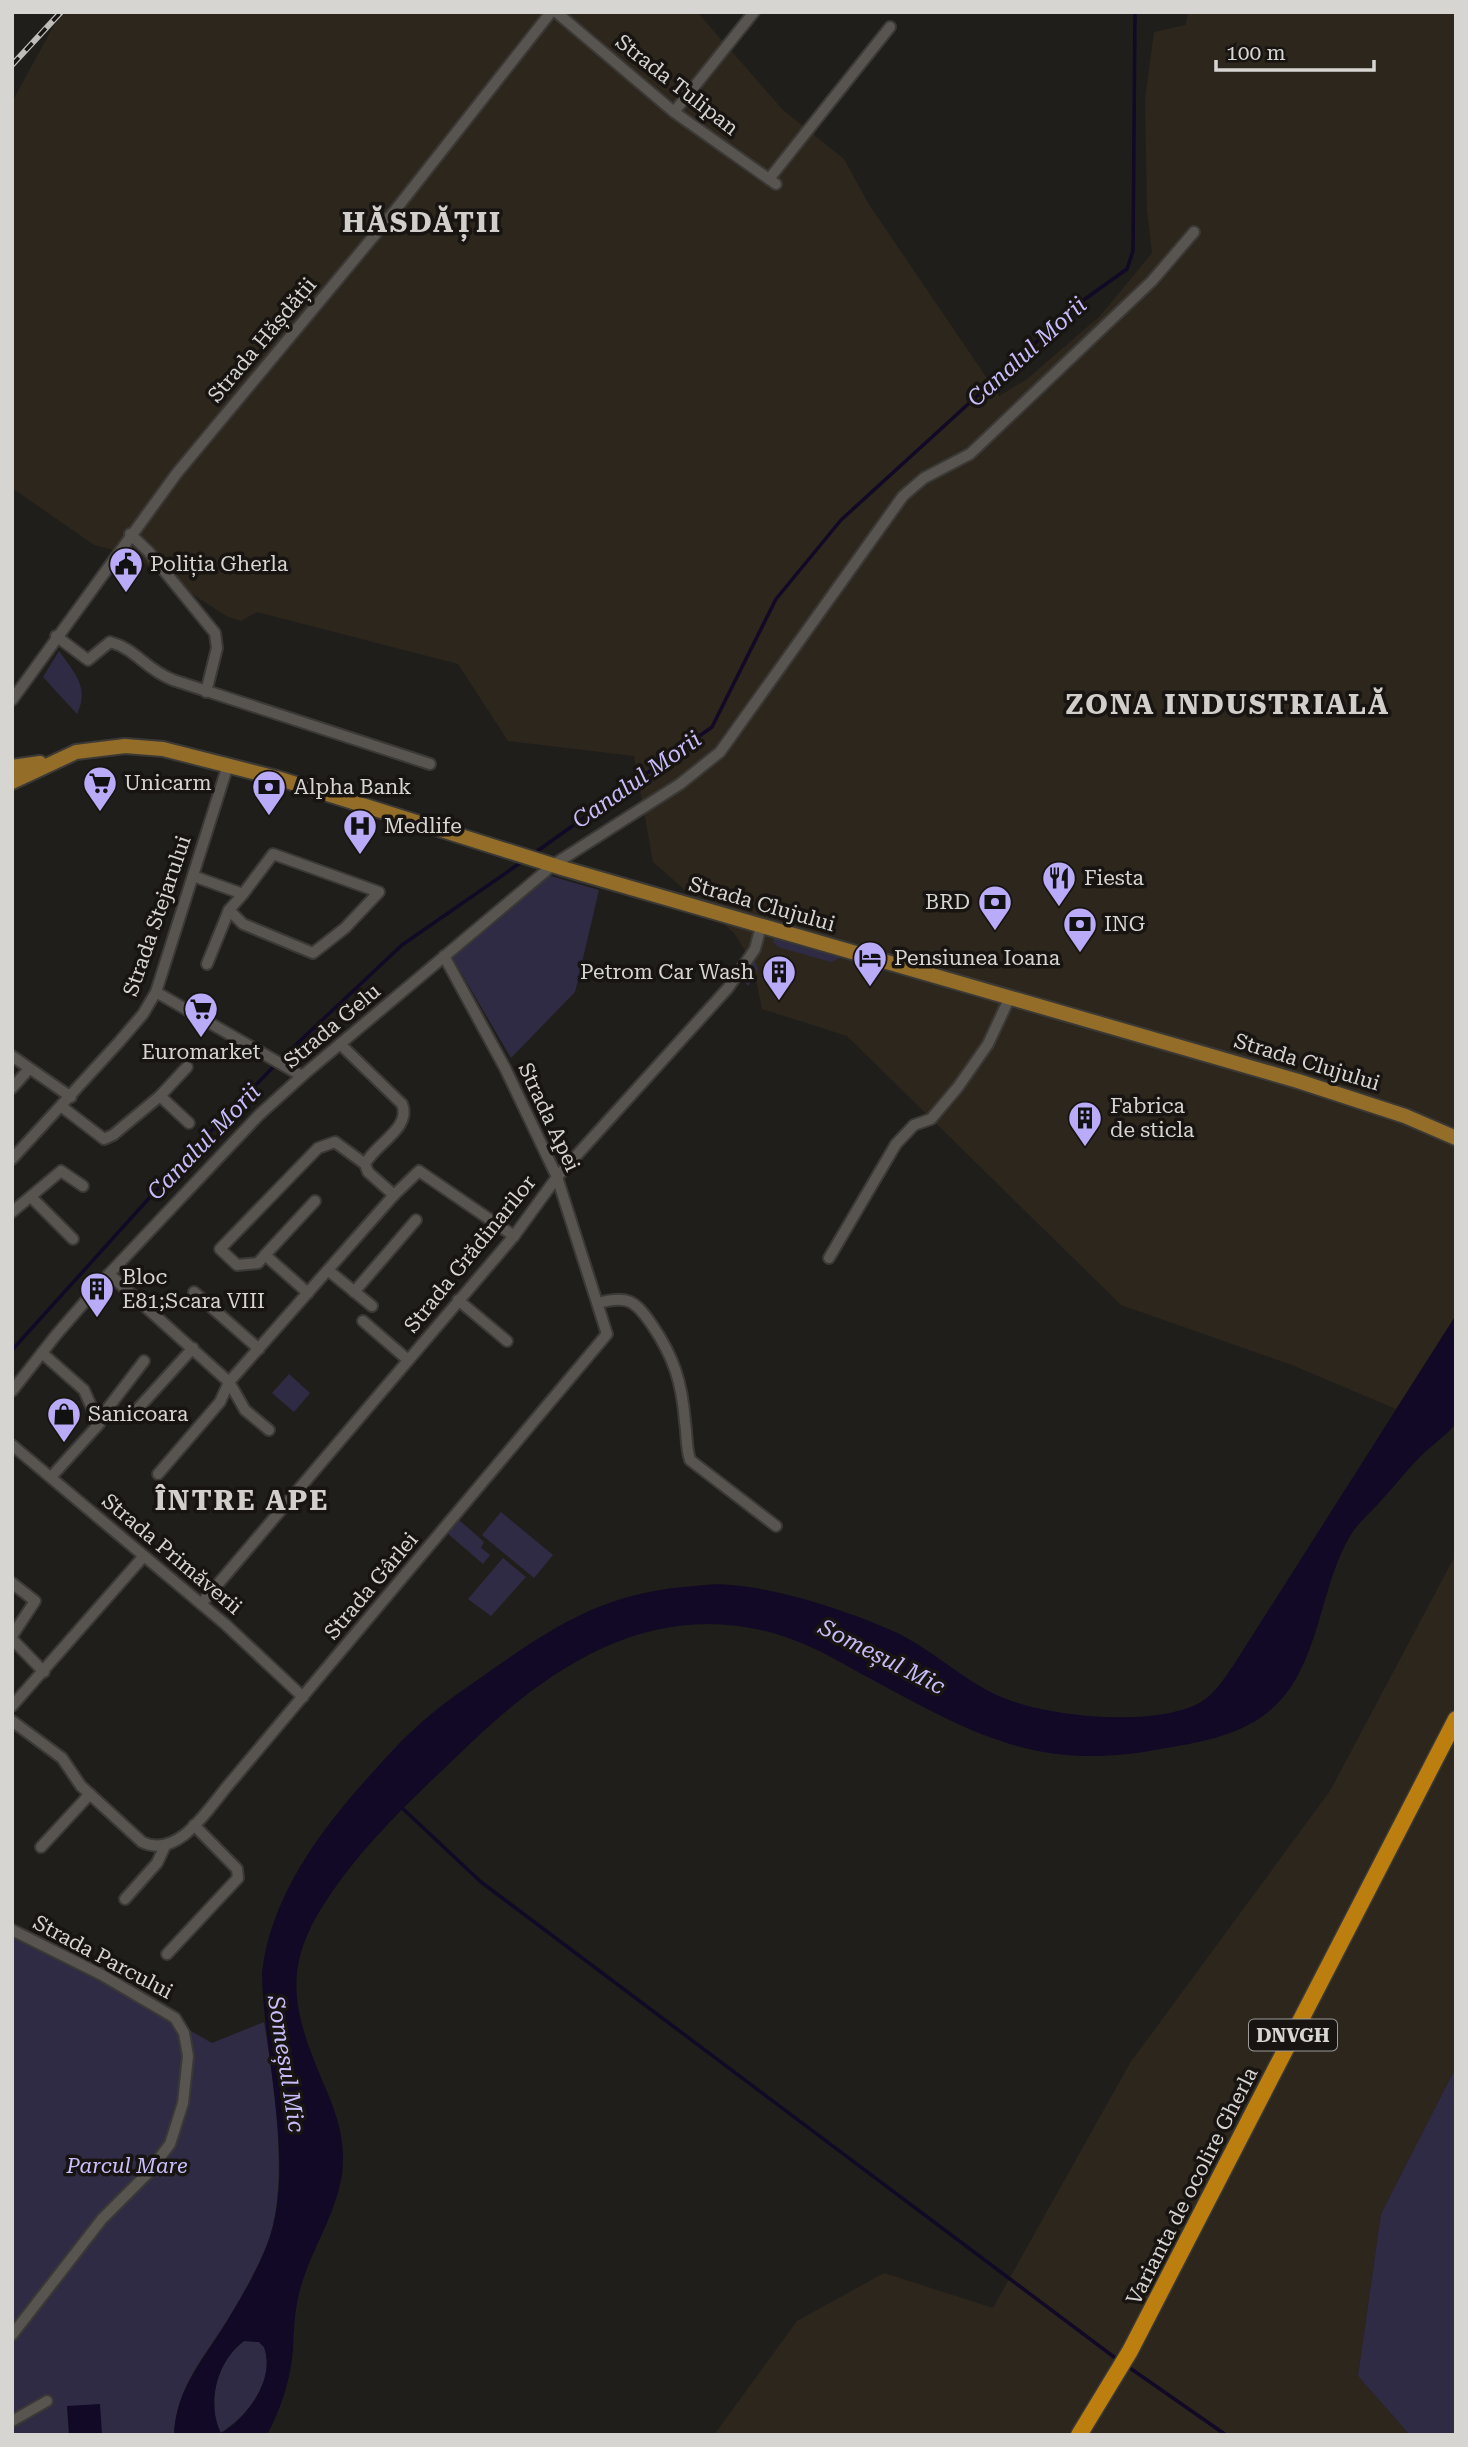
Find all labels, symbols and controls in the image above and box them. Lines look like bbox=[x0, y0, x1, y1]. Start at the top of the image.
scale bar bbox=[1216, 28, 1374, 72]
street label: Strada Tulipan bbox=[611, 30, 744, 141]
text: 100 m bbox=[1226, 41, 1286, 65]
district label: HĂSDĂȚII bbox=[342, 205, 502, 242]
street label: Strada Hășdății bbox=[203, 273, 323, 408]
water label: Canalul Morii bbox=[962, 292, 1092, 412]
public building icon: Poliția Gherla bbox=[107, 545, 145, 594]
place label: Poliția Gherla bbox=[150, 552, 289, 578]
district label: ZONA INDUSTRIALĂ bbox=[1066, 687, 1390, 721]
water label: Canalul Morii bbox=[568, 726, 706, 834]
supermarket icon: Unicarm bbox=[81, 764, 119, 813]
bank icon: Alpha Bank bbox=[250, 768, 288, 817]
place label: Unicarm bbox=[124, 771, 212, 795]
place label: Alpha Bank bbox=[294, 775, 411, 799]
hospital icon: Medlife bbox=[341, 807, 379, 856]
place label: Medlife bbox=[384, 814, 462, 838]
street label: Strada Stejarului bbox=[118, 832, 196, 999]
restaurant icon: Fiesta bbox=[1040, 859, 1078, 908]
place label: Fiesta bbox=[1084, 866, 1145, 890]
street label: Strada Clujului bbox=[686, 872, 838, 936]
bank icon: BRD bbox=[976, 883, 1014, 932]
place label: BRD bbox=[925, 890, 970, 914]
bank icon: ING bbox=[1061, 905, 1099, 954]
place label: ING bbox=[1104, 912, 1145, 936]
hotel icon: Pensiunea Ioana bbox=[851, 939, 889, 988]
place label: Pensiunea Ioana bbox=[894, 946, 1061, 970]
building icon: Petrom Car Wash bbox=[760, 953, 798, 1002]
place label: Petrom Car Wash bbox=[580, 960, 754, 984]
street label: Strada Gelu bbox=[279, 979, 385, 1073]
supermarket icon: Euromarket bbox=[182, 990, 220, 1039]
street label: Strada Clujului bbox=[1231, 1028, 1383, 1096]
place label: Euromarket bbox=[142, 1040, 261, 1064]
street label: Strada Apei bbox=[513, 1059, 585, 1175]
water label: Canalul Morii bbox=[142, 1078, 266, 1206]
place label: Fabrica de sticla bbox=[1110, 1094, 1195, 1142]
building icon: Fabrica de sticla bbox=[1066, 1099, 1104, 1148]
street label: Strada Grădinarilor bbox=[399, 1170, 541, 1337]
place label: Bloc E81;Scara VIII bbox=[122, 1265, 265, 1313]
building icon: Bloc E81;Scara VIII bbox=[78, 1270, 116, 1319]
shop icon: Sanicoara bbox=[45, 1395, 83, 1444]
place label: Sanicoara bbox=[88, 1402, 189, 1426]
district label: ÎNTRE APE bbox=[155, 1484, 329, 1517]
street label: Strada Primăverii bbox=[97, 1489, 247, 1620]
street label: Strada Gârlei bbox=[319, 1528, 423, 1644]
water label: Someșul Mic bbox=[813, 1613, 950, 1701]
street label: Strada Parcului bbox=[29, 1910, 177, 2004]
water label: Someșul Mic bbox=[261, 1993, 310, 2134]
road number: DNVGH bbox=[1249, 2020, 1337, 2050]
street label: Varianta de ocolire Gherla bbox=[1121, 2063, 1263, 2309]
park label: Parcul Mare bbox=[65, 2154, 188, 2178]

